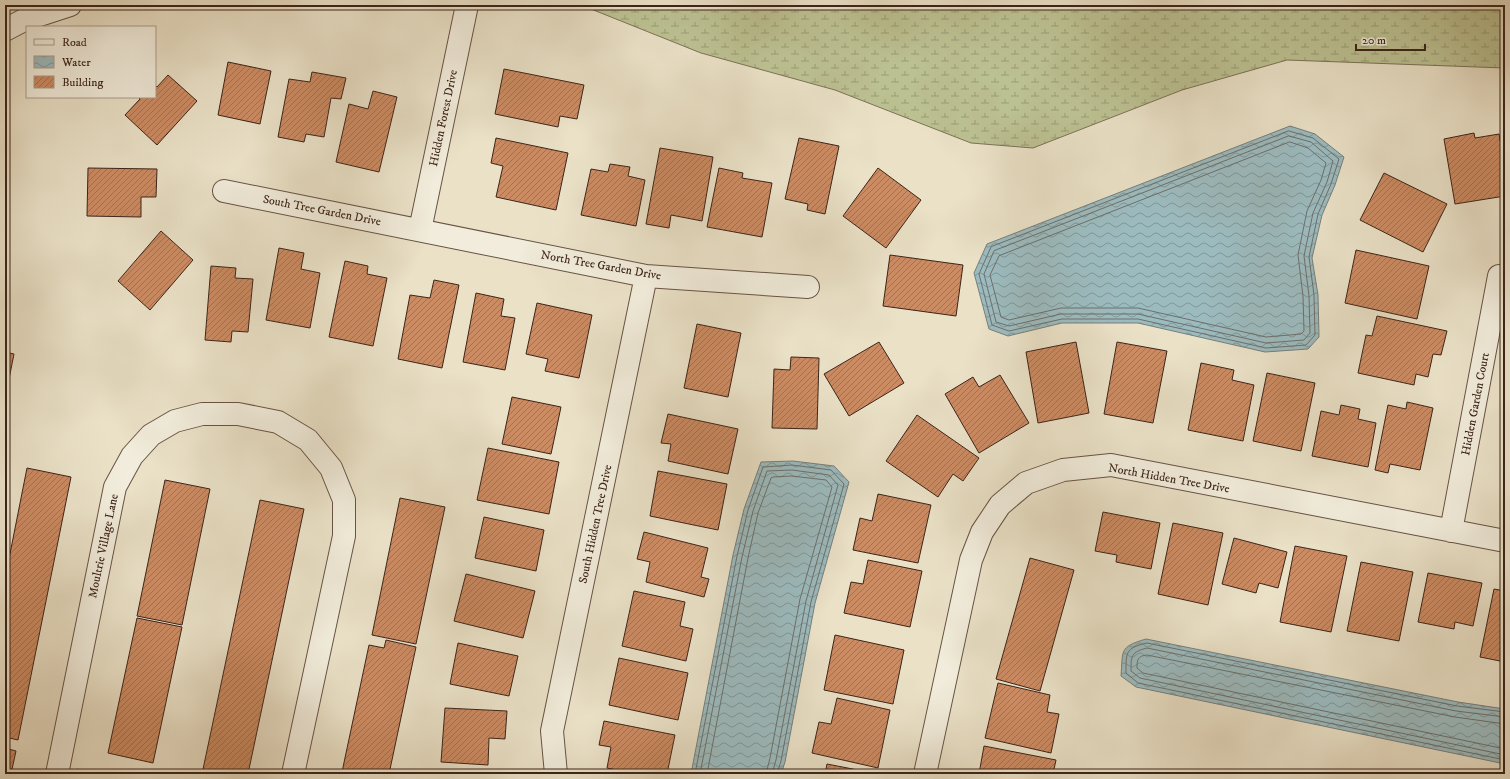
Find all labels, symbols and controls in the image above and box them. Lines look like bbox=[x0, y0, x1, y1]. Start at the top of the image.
legend bbox=[26, 26, 156, 98]
scale bar bbox=[1356, 26, 1425, 52]
text: 20 m bbox=[1362, 33, 1386, 48]
text: Road bbox=[62, 35, 87, 50]
text: Water bbox=[61, 55, 91, 70]
street label: Hidden Forest Drive bbox=[426, 68, 461, 168]
text: Building bbox=[62, 75, 103, 90]
street label: South Tree Garden Drive bbox=[262, 192, 382, 229]
street label: North Tree Garden Drive bbox=[540, 248, 662, 283]
street label: Hidden Garden Court bbox=[1458, 351, 1493, 457]
street label: North Hidden Tree Drive bbox=[1107, 460, 1231, 497]
street label: South Hidden Tree Drive bbox=[576, 463, 615, 585]
street label: Moultrie Village Lane bbox=[85, 493, 122, 600]

